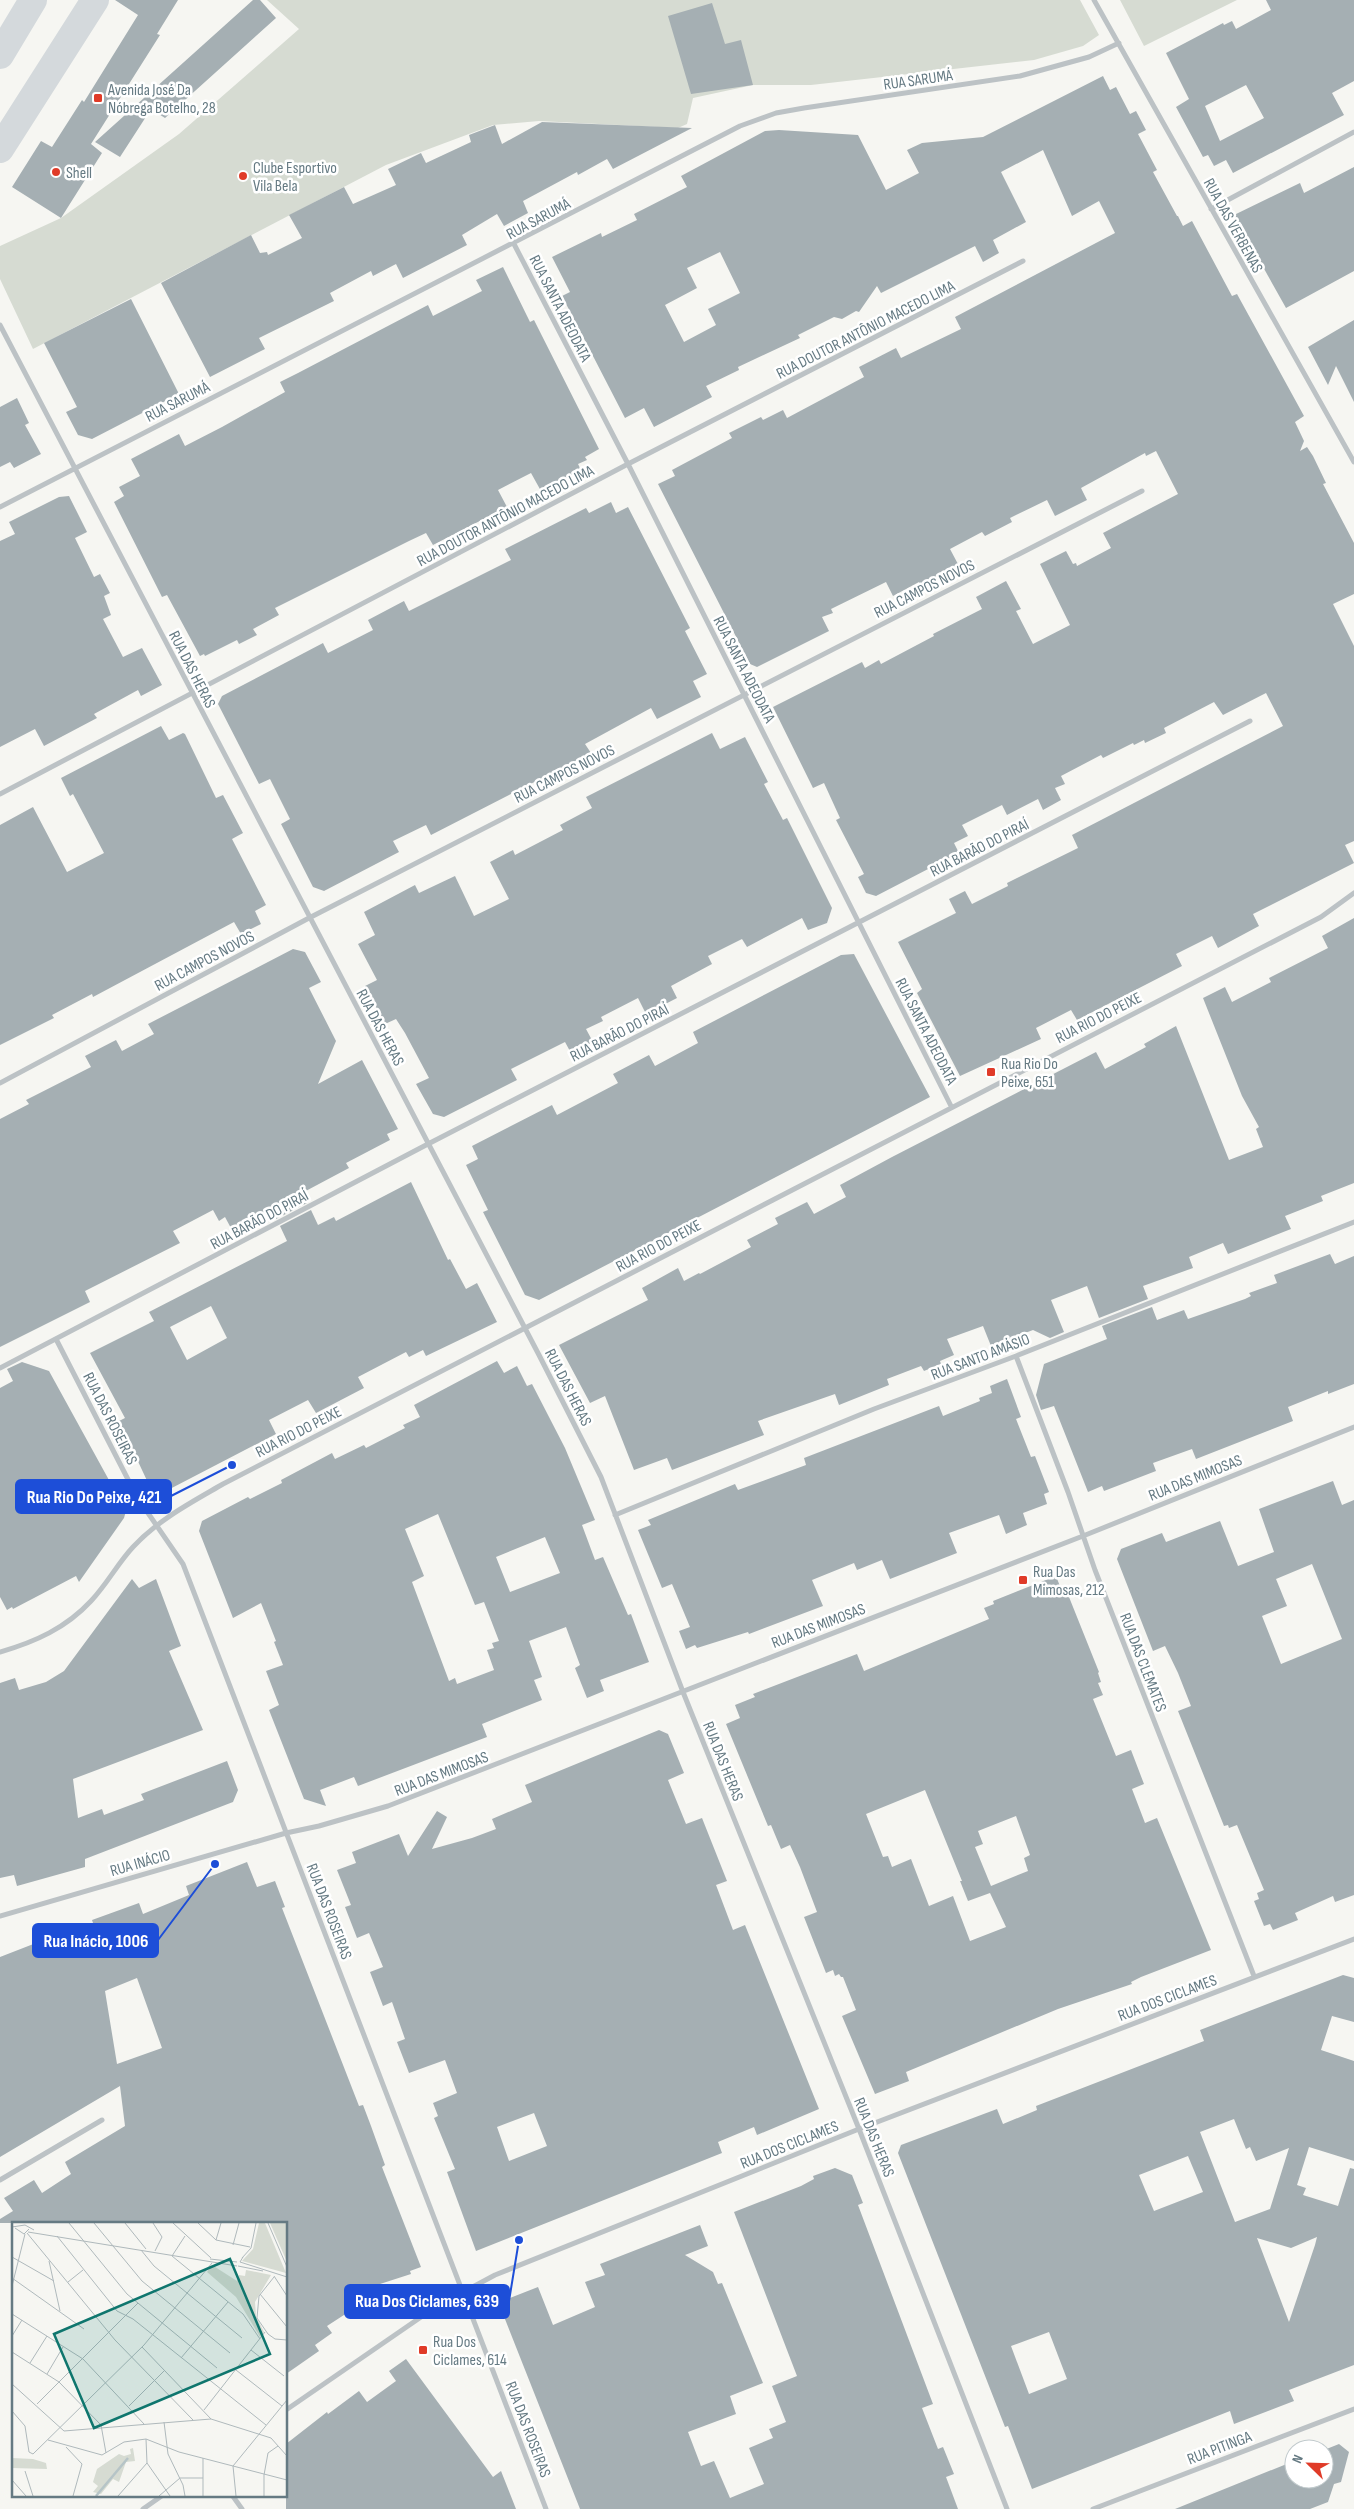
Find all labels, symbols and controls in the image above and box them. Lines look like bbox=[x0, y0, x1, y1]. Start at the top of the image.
street label: RUA SARUMÁ bbox=[882, 66, 954, 95]
place label: Avenida José Da Nóbrega Botelho, 28 bbox=[107, 81, 216, 118]
marker: Avenida José Da Nóbrega Botelho, 28 bbox=[92, 92, 104, 104]
place label: Clube Esportivo Vila Bela bbox=[253, 159, 337, 196]
place label: Shell bbox=[66, 164, 92, 183]
marker: Shell bbox=[50, 166, 62, 178]
marker: Clube Esportivo Vila Bela bbox=[237, 170, 249, 182]
street label: RUA DAS VERBENAS bbox=[1199, 175, 1267, 276]
street label: RUA SARUMÁ bbox=[503, 194, 574, 244]
street label: RUA SANTA ADEODATA bbox=[525, 252, 595, 365]
street label: RUA DOUTOR ANTÔNIO MACEDO LIMA bbox=[773, 277, 958, 384]
street label: RUA SARUMÁ bbox=[142, 378, 213, 427]
street label: RUA DOUTOR ANTÔNIO MACEDO LIMA bbox=[414, 461, 598, 571]
street label: RUA CAMPOS NOVOS bbox=[871, 556, 978, 623]
street label: RUA SANTA ADEODATA bbox=[709, 613, 779, 726]
street label: RUA DAS HERAS bbox=[164, 628, 219, 712]
street label: RUA CAMPOS NOVOS bbox=[511, 741, 618, 808]
street label: RUA BARÃO DO PIRAÍ bbox=[927, 815, 1032, 881]
street label: RUA CAMPOS NOVOS bbox=[152, 927, 258, 996]
street label: RUA SANTA ADEODATA bbox=[891, 975, 961, 1088]
street label: RUA DAS HERAS bbox=[352, 986, 408, 1069]
street label: RUA RIO DO PEIXE bbox=[1053, 989, 1145, 1048]
street label: RUA BARÃO DO PIRAÍ bbox=[567, 1000, 672, 1066]
place label: Rua Rio Do Peixe, 651 bbox=[1001, 1055, 1058, 1092]
marker: Rua Rio Do Peixe, 651 bbox=[985, 1066, 997, 1078]
street label: RUA BARÃO DO PIRAÍ bbox=[207, 1186, 312, 1254]
street label: RUA RIO DO PEIXE bbox=[613, 1216, 705, 1277]
street label: RUA SANTO AMÁSIO bbox=[928, 1330, 1033, 1385]
street label: RUA DAS HERAS bbox=[540, 1346, 595, 1430]
street label: RUA DAS ROSEIRAS bbox=[78, 1369, 141, 1468]
street label: RUA RIO DO PEIXE bbox=[253, 1403, 345, 1462]
street label: RUA DAS MIMOSAS bbox=[1146, 1451, 1245, 1506]
callout: Rua Rio Do Peixe, 421 bbox=[16, 1480, 171, 1513]
text: Rua Rio Do Peixe, 421 bbox=[27, 1487, 161, 1508]
place label: Rua Das Mimosas, 212 bbox=[1033, 1563, 1105, 1600]
marker: Rua Das Mimosas, 212 bbox=[1017, 1574, 1029, 1586]
street label: RUA DAS MIMOSAS bbox=[769, 1600, 868, 1653]
street label: RUA DAS CLEMATES bbox=[1115, 1610, 1170, 1715]
street label: RUA DAS HERAS bbox=[698, 1719, 747, 1804]
street label: RUA DAS MIMOSAS bbox=[392, 1748, 491, 1801]
street label: RUA INÁCIO bbox=[108, 1846, 173, 1881]
street label: RUA DAS ROSEIRAS bbox=[302, 1861, 356, 1962]
callout: Rua Inácio, 1006 bbox=[33, 1924, 158, 1957]
text: Rua Inácio, 1006 bbox=[44, 1931, 148, 1952]
street label: RUA DOS CICLAMES bbox=[1115, 1971, 1220, 2026]
street label: RUA DAS HERAS bbox=[849, 2095, 898, 2180]
street label: RUA DOS CICLAMES bbox=[738, 2117, 842, 2174]
inset map bbox=[12, 2222, 288, 2496]
callout: Rua Dos Ciclames, 639 bbox=[345, 2285, 509, 2318]
text: Rua Dos Ciclames, 639 bbox=[355, 2291, 499, 2312]
place label: Rua Dos Ciclames, 614 bbox=[433, 2333, 507, 2370]
marker: Rua Dos Ciclames, 614 bbox=[417, 2344, 429, 2356]
street label: RUA DAS ROSEIRAS bbox=[501, 2379, 555, 2480]
street label: RUA PITINGA bbox=[1185, 2427, 1254, 2469]
north arrow bbox=[1284, 2439, 1334, 2489]
text: N bbox=[1288, 2452, 1307, 2466]

